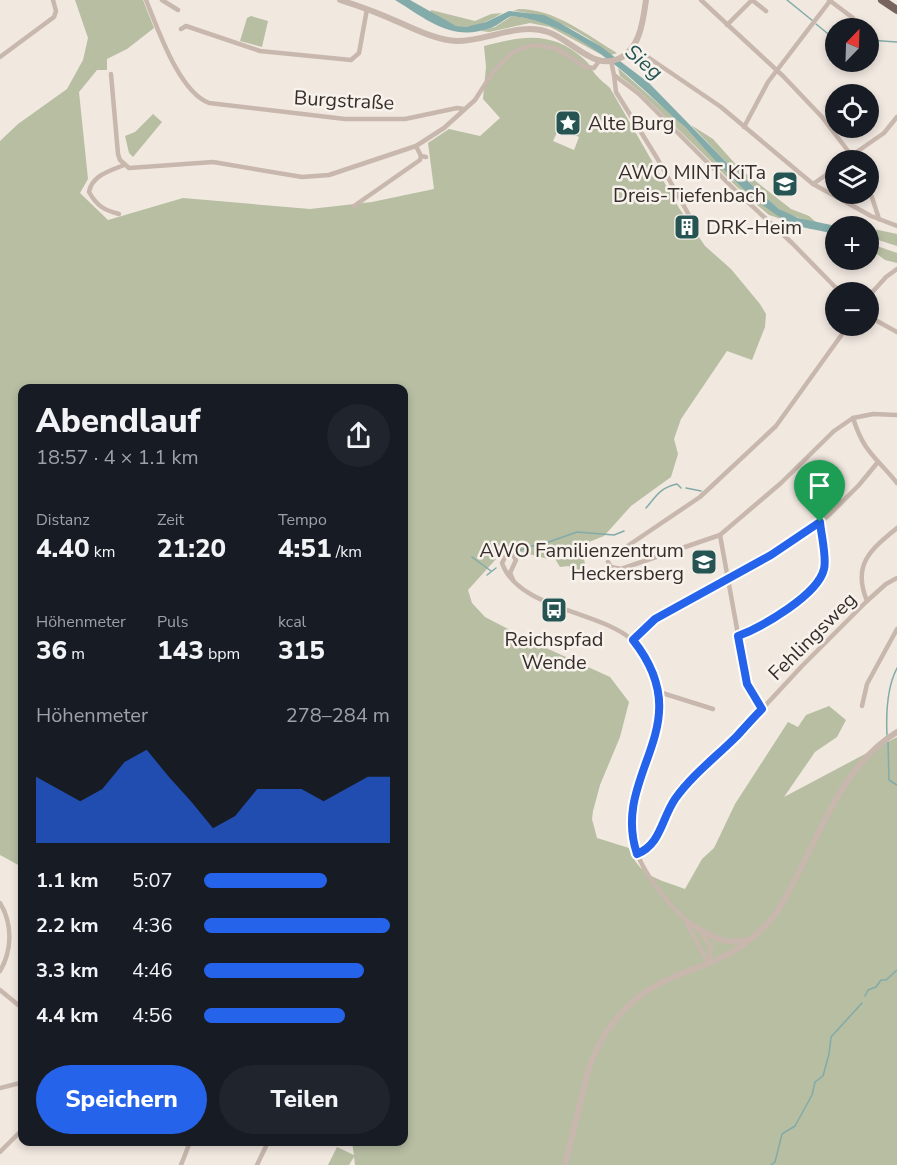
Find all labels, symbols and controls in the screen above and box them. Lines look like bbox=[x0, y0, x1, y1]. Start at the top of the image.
north arrow bbox=[825, 18, 879, 72]
map controls bbox=[825, 18, 879, 336]
water label: Sieg bbox=[619, 38, 669, 86]
street label: Burgstraße bbox=[293, 84, 395, 117]
button: locate bbox=[825, 84, 879, 138]
place icon: Alte Burg bbox=[553, 108, 583, 138]
place label: Alte Burg bbox=[588, 110, 675, 137]
button: layers bbox=[825, 150, 879, 204]
place label: AWO MINT KiTa Dreis-Tiefenbach bbox=[613, 159, 766, 209]
school or university icon: AWO MINT KiTa Dreis-Tiefenbach bbox=[770, 169, 800, 199]
building icon: DRK-Heim bbox=[672, 212, 702, 242]
place label: DRK-Heim bbox=[706, 214, 802, 241]
button: + bbox=[825, 216, 879, 270]
button: − bbox=[825, 282, 879, 336]
text: Abendlauf bbox=[36, 399, 200, 444]
button: share bbox=[327, 404, 390, 467]
text: 18:57 · 4 × 1.1 km bbox=[36, 444, 199, 471]
pin bbox=[794, 460, 845, 522]
icon: arrive bbox=[803, 469, 836, 502]
text: Distanz bbox=[36, 509, 90, 531]
text: Zeit bbox=[157, 509, 184, 531]
text: Tempo bbox=[278, 509, 327, 531]
text: 4.40 bbox=[36, 531, 90, 566]
text: 21:20 bbox=[157, 531, 226, 566]
text: 4:51 bbox=[278, 531, 332, 566]
place label: AWO Familienzentrum Heckersberg bbox=[479, 537, 684, 587]
text: km bbox=[90, 541, 115, 563]
text: /km bbox=[332, 541, 362, 563]
school or university icon: AWO Familienzentrum Heckersberg bbox=[689, 547, 719, 577]
street label: Fehlingsweg bbox=[762, 586, 862, 686]
bus stop icon: Reichspfad Wende bbox=[539, 595, 569, 625]
text: Höhenmeter bbox=[36, 611, 126, 633]
text: Puls bbox=[157, 611, 188, 633]
text: kcal bbox=[278, 611, 306, 633]
place label: Reichspfad Wende bbox=[504, 626, 604, 676]
text: 36 bbox=[36, 633, 67, 668]
text: 143 bbox=[157, 633, 204, 668]
text: 315 bbox=[278, 633, 325, 668]
text: m bbox=[67, 643, 85, 665]
text: bpm bbox=[204, 643, 240, 665]
text: Höhenmeter bbox=[36, 702, 148, 729]
text: 278–284 m bbox=[286, 702, 390, 729]
text: 1.1 km bbox=[36, 867, 99, 894]
text: 5:07 bbox=[132, 867, 173, 894]
text: 2.2 km bbox=[36, 912, 99, 939]
text: 4:36 bbox=[132, 912, 173, 939]
text: 3.3 km bbox=[36, 957, 99, 984]
text: 4:46 bbox=[132, 957, 173, 984]
text: 4.4 km bbox=[36, 1002, 99, 1029]
text: 4:56 bbox=[132, 1002, 173, 1029]
button: Speichern bbox=[36, 1065, 207, 1134]
button: Teilen bbox=[219, 1065, 390, 1134]

